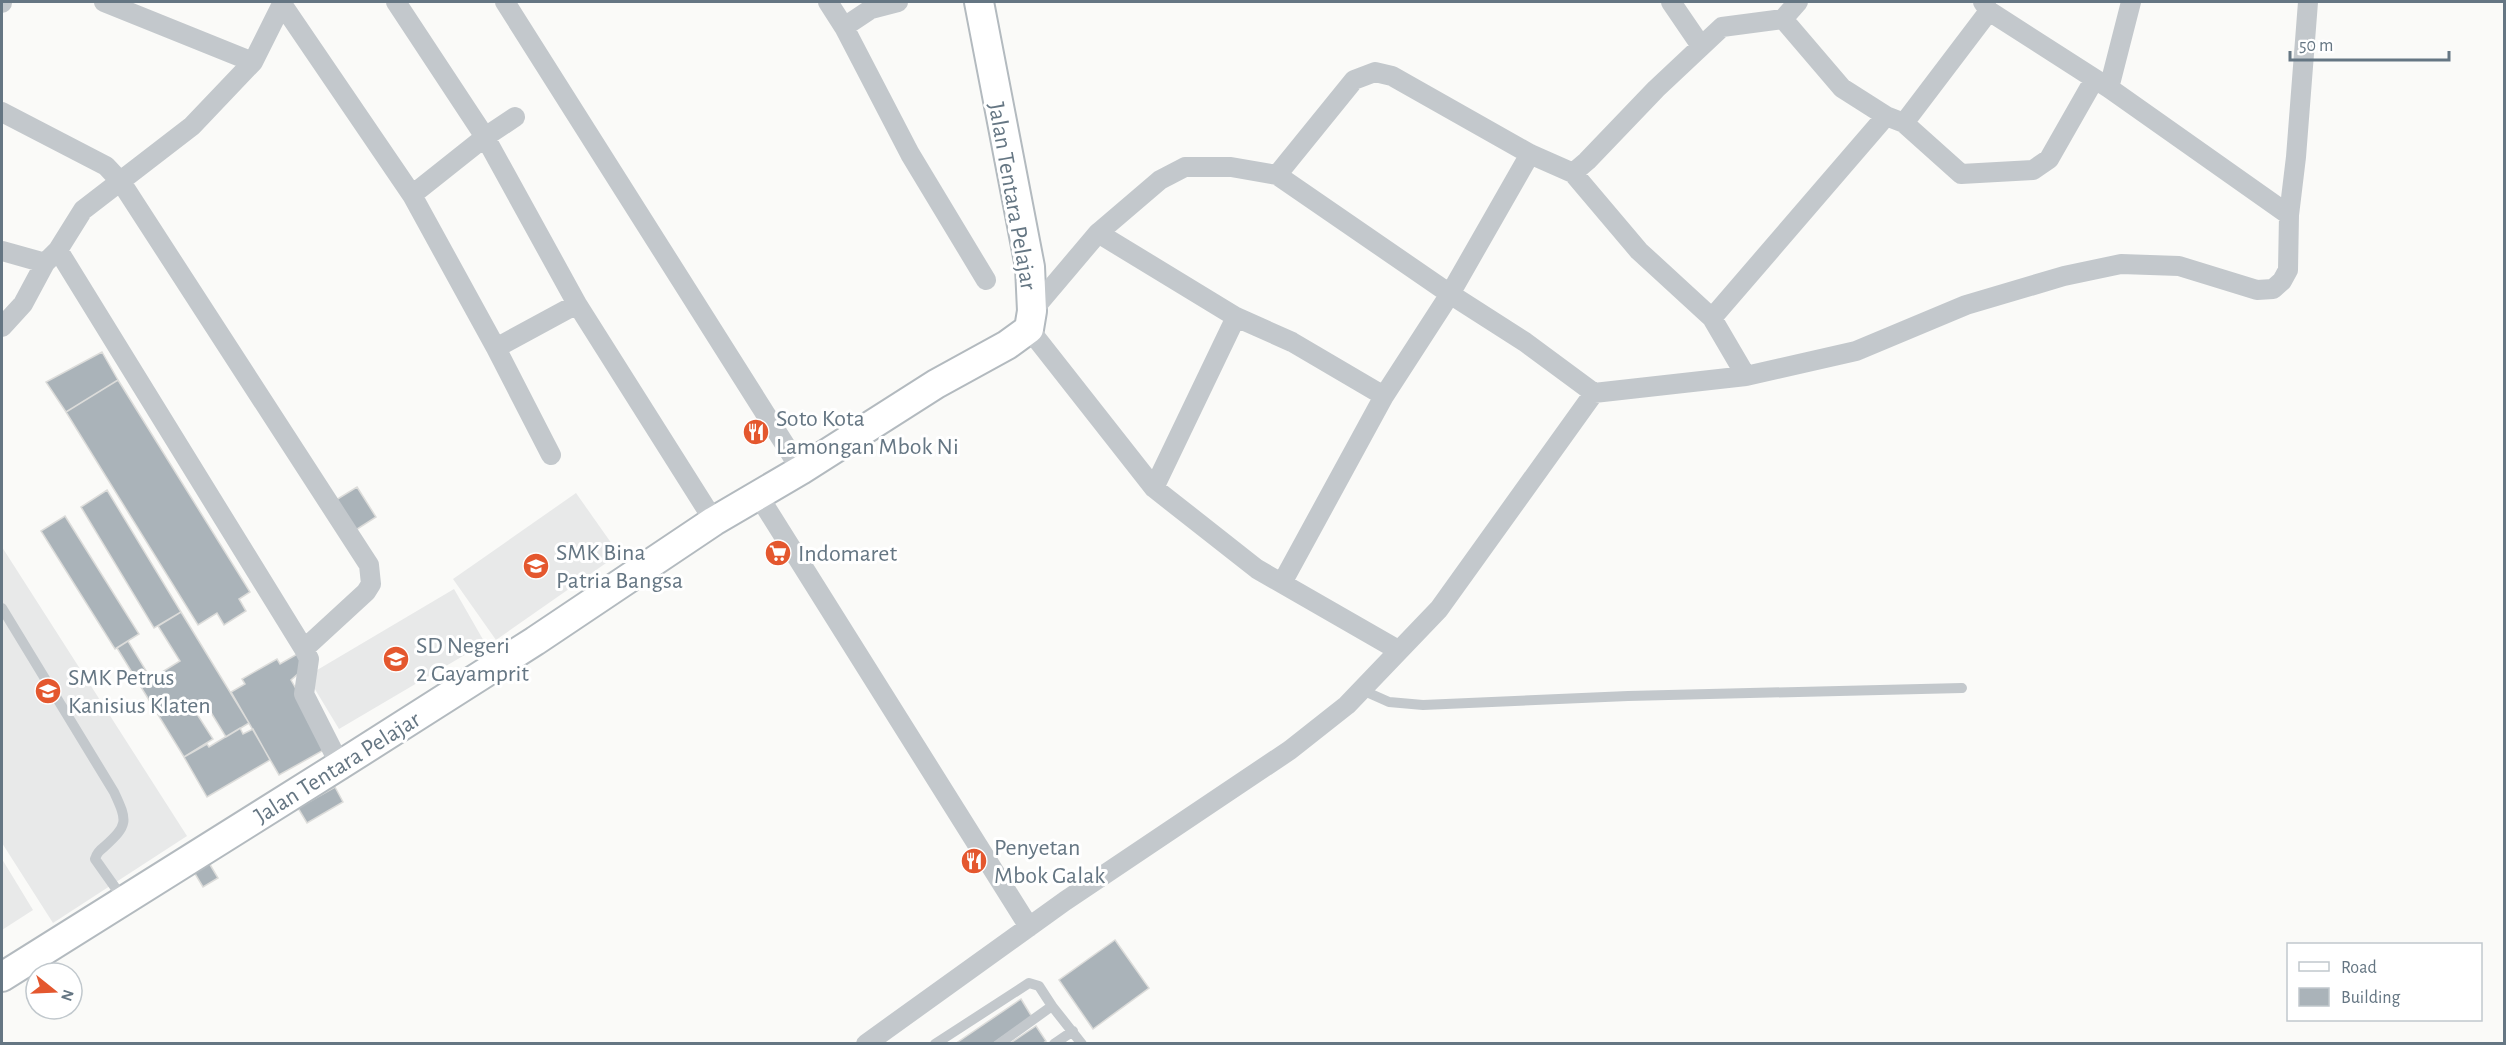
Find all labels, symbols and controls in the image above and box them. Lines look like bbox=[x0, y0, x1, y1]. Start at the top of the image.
scale bar bbox=[2290, 24, 2449, 62]
text: 50 m bbox=[2299, 37, 2333, 55]
street label: Jalan Tentara Pelajar bbox=[984, 100, 1040, 292]
place label: Soto Kota Lamongan Mbok Ni bbox=[776, 407, 959, 459]
restaurant icon: Soto Kota Lamongan Mbok Ni bbox=[741, 417, 771, 447]
supermarket icon: Indomaret bbox=[763, 538, 793, 568]
place label: SMK Bina Patria Bangsa bbox=[556, 541, 683, 593]
place label: Indomaret bbox=[798, 542, 897, 566]
school or university icon: SMK Bina Patria Bangsa bbox=[521, 551, 551, 581]
place label: SD Negeri 2 Gayamprit bbox=[416, 634, 529, 686]
school or university icon: SD Negeri 2 Gayamprit bbox=[381, 644, 411, 674]
place label: SMK Petrus Kanisius Klaten bbox=[68, 666, 211, 718]
school or university icon: SMK Petrus Kanisius Klaten bbox=[33, 676, 63, 706]
street label: Jalan Tentara Pelajar bbox=[250, 707, 425, 828]
place label: Penyetan Mbok Galak bbox=[994, 836, 1105, 888]
restaurant icon: Penyetan Mbok Galak bbox=[959, 846, 989, 876]
legend bbox=[2287, 943, 2482, 1021]
text: Road bbox=[2341, 959, 2377, 977]
north arrow bbox=[24, 961, 84, 1021]
text: N bbox=[58, 988, 77, 1003]
text: Building bbox=[2341, 989, 2401, 1007]

